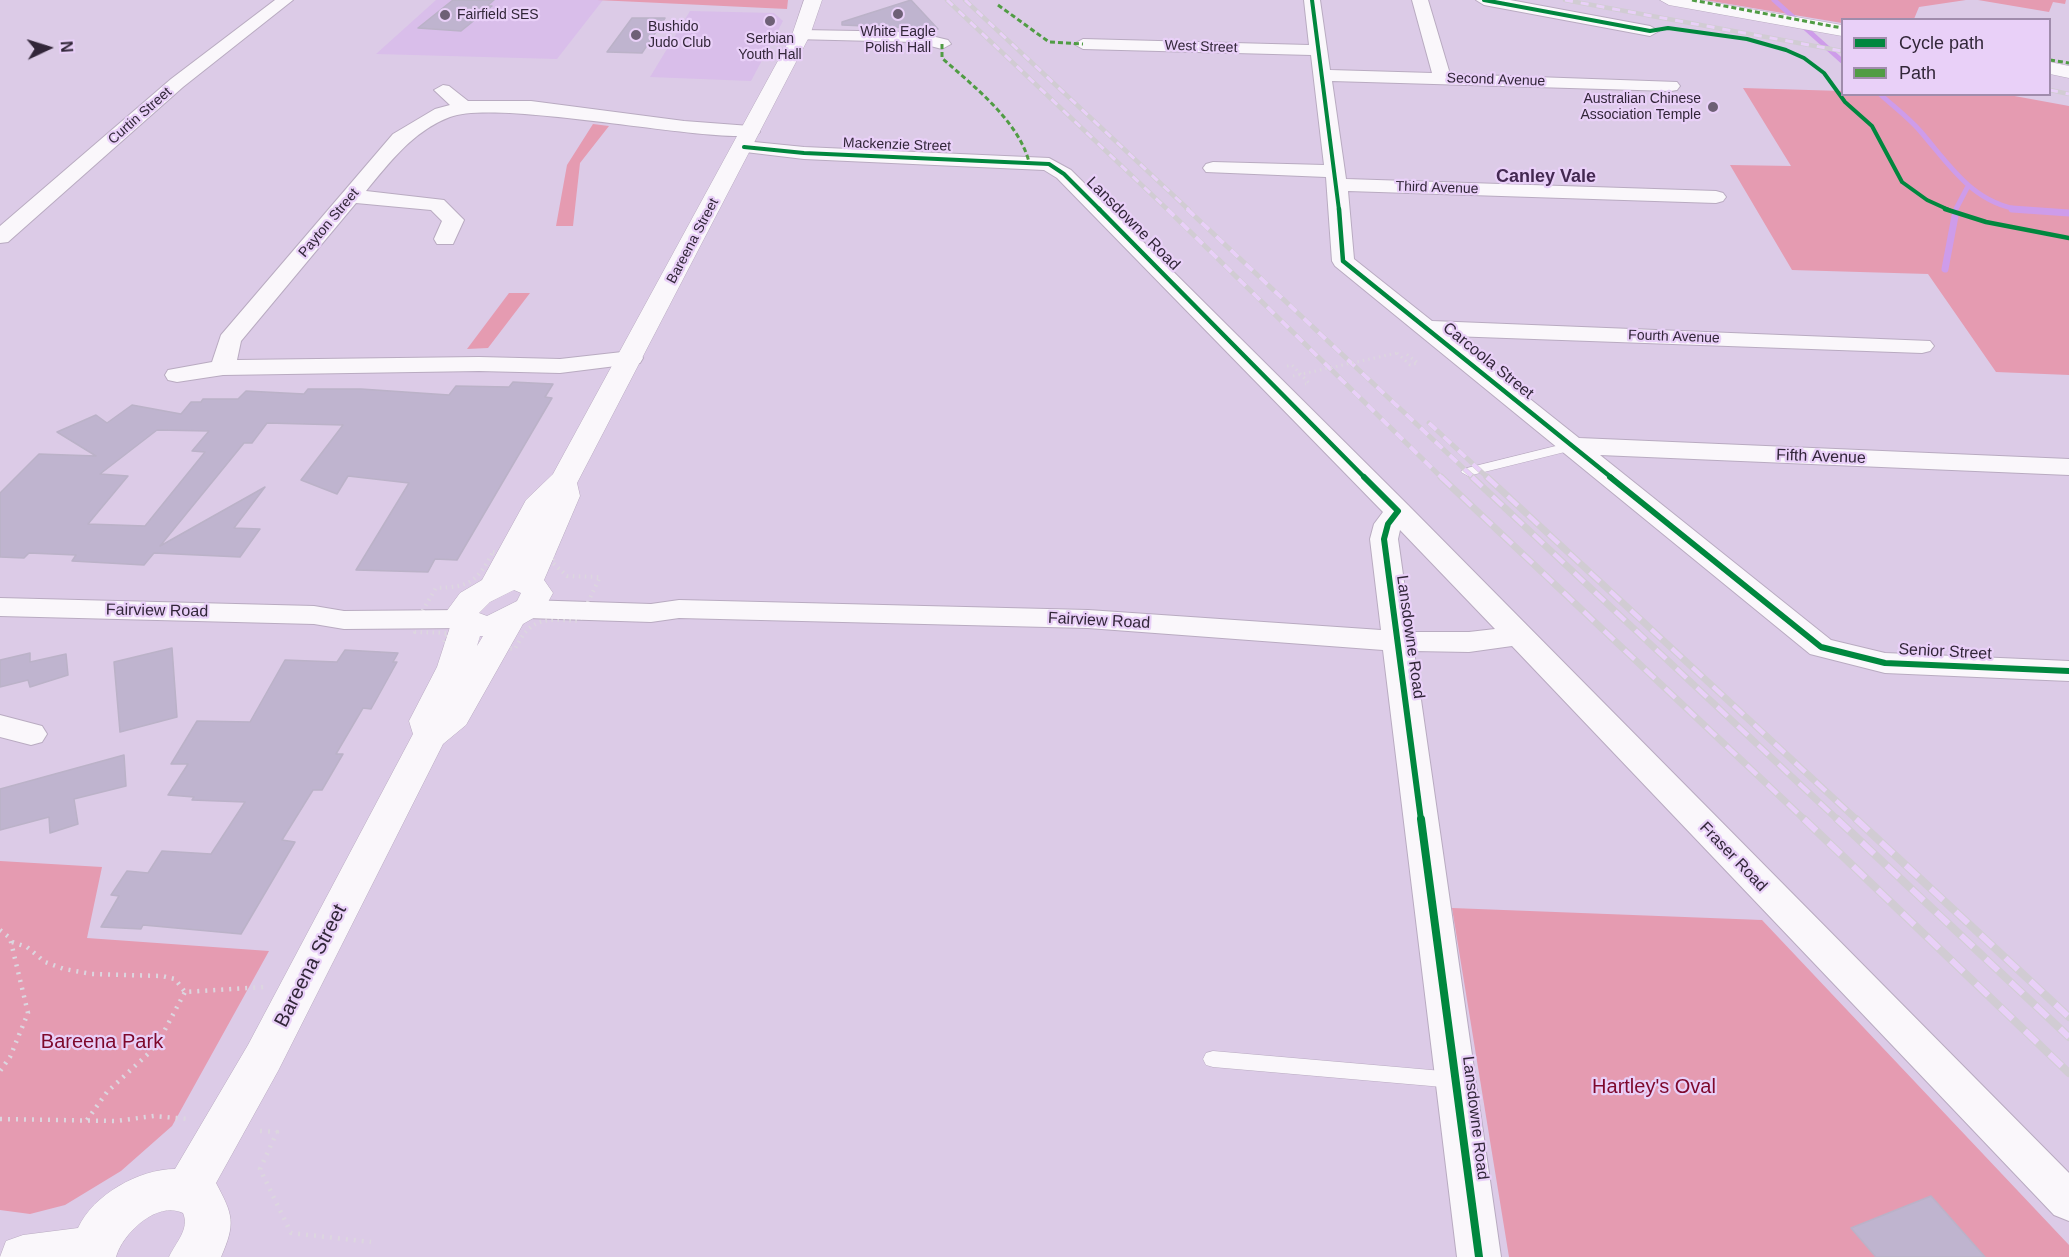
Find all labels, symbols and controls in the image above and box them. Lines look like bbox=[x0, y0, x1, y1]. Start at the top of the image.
place label: Fairfield SES bbox=[457, 7, 539, 23]
marker: White Eagle Polish Hall bbox=[891, 7, 905, 21]
marker: Fairfield SES bbox=[438, 8, 452, 22]
marker: Serbian Youth Hall bbox=[763, 14, 777, 28]
north arrow bbox=[18, 18, 78, 78]
legend bbox=[1841, 18, 2051, 96]
place label: Bushido Judo Club bbox=[648, 19, 711, 51]
place label: White Eagle Polish Hall bbox=[860, 24, 936, 56]
marker: Bushido Judo Club bbox=[629, 28, 643, 42]
place label: Serbian Youth Hall bbox=[738, 31, 802, 63]
text: Cycle path bbox=[1899, 33, 1984, 53]
street label: West Street bbox=[1164, 37, 1238, 57]
text: N bbox=[58, 40, 75, 53]
text: Path bbox=[1899, 63, 1936, 83]
street label: Second Avenue bbox=[1446, 70, 1546, 90]
street label: Curtin Street bbox=[105, 84, 175, 148]
place label: Australian Chinese Association Temple bbox=[1580, 91, 1701, 124]
marker: Australian Chinese Association Temple bbox=[1706, 100, 1720, 114]
street label: Mackenzie Street bbox=[843, 135, 951, 155]
district label: Canley Vale bbox=[1496, 166, 1596, 188]
street label: Lansdowne Road bbox=[1082, 173, 1184, 275]
street label: Third Avenue bbox=[1395, 178, 1479, 198]
street label: Payton Street bbox=[295, 185, 363, 261]
street label: Bareena Street bbox=[663, 195, 723, 287]
street label: Carcoola Street bbox=[1439, 319, 1537, 403]
street label: Fourth Avenue bbox=[1628, 327, 1720, 347]
street label: Fifth Avenue bbox=[1776, 446, 1866, 468]
street label: Lansdowne Road bbox=[1392, 574, 1428, 700]
street label: Fairview Road bbox=[106, 601, 208, 621]
street label: Fairview Road bbox=[1047, 609, 1151, 633]
street label: Senior Street bbox=[1898, 640, 1992, 664]
street label: Fraser Road bbox=[1695, 818, 1771, 896]
street label: Bareena Street bbox=[270, 901, 352, 1031]
park label: Bareena Park bbox=[41, 1030, 163, 1054]
street label: Lansdowne Road bbox=[1458, 1055, 1492, 1181]
park label: Hartley's Oval bbox=[1592, 1075, 1716, 1099]

